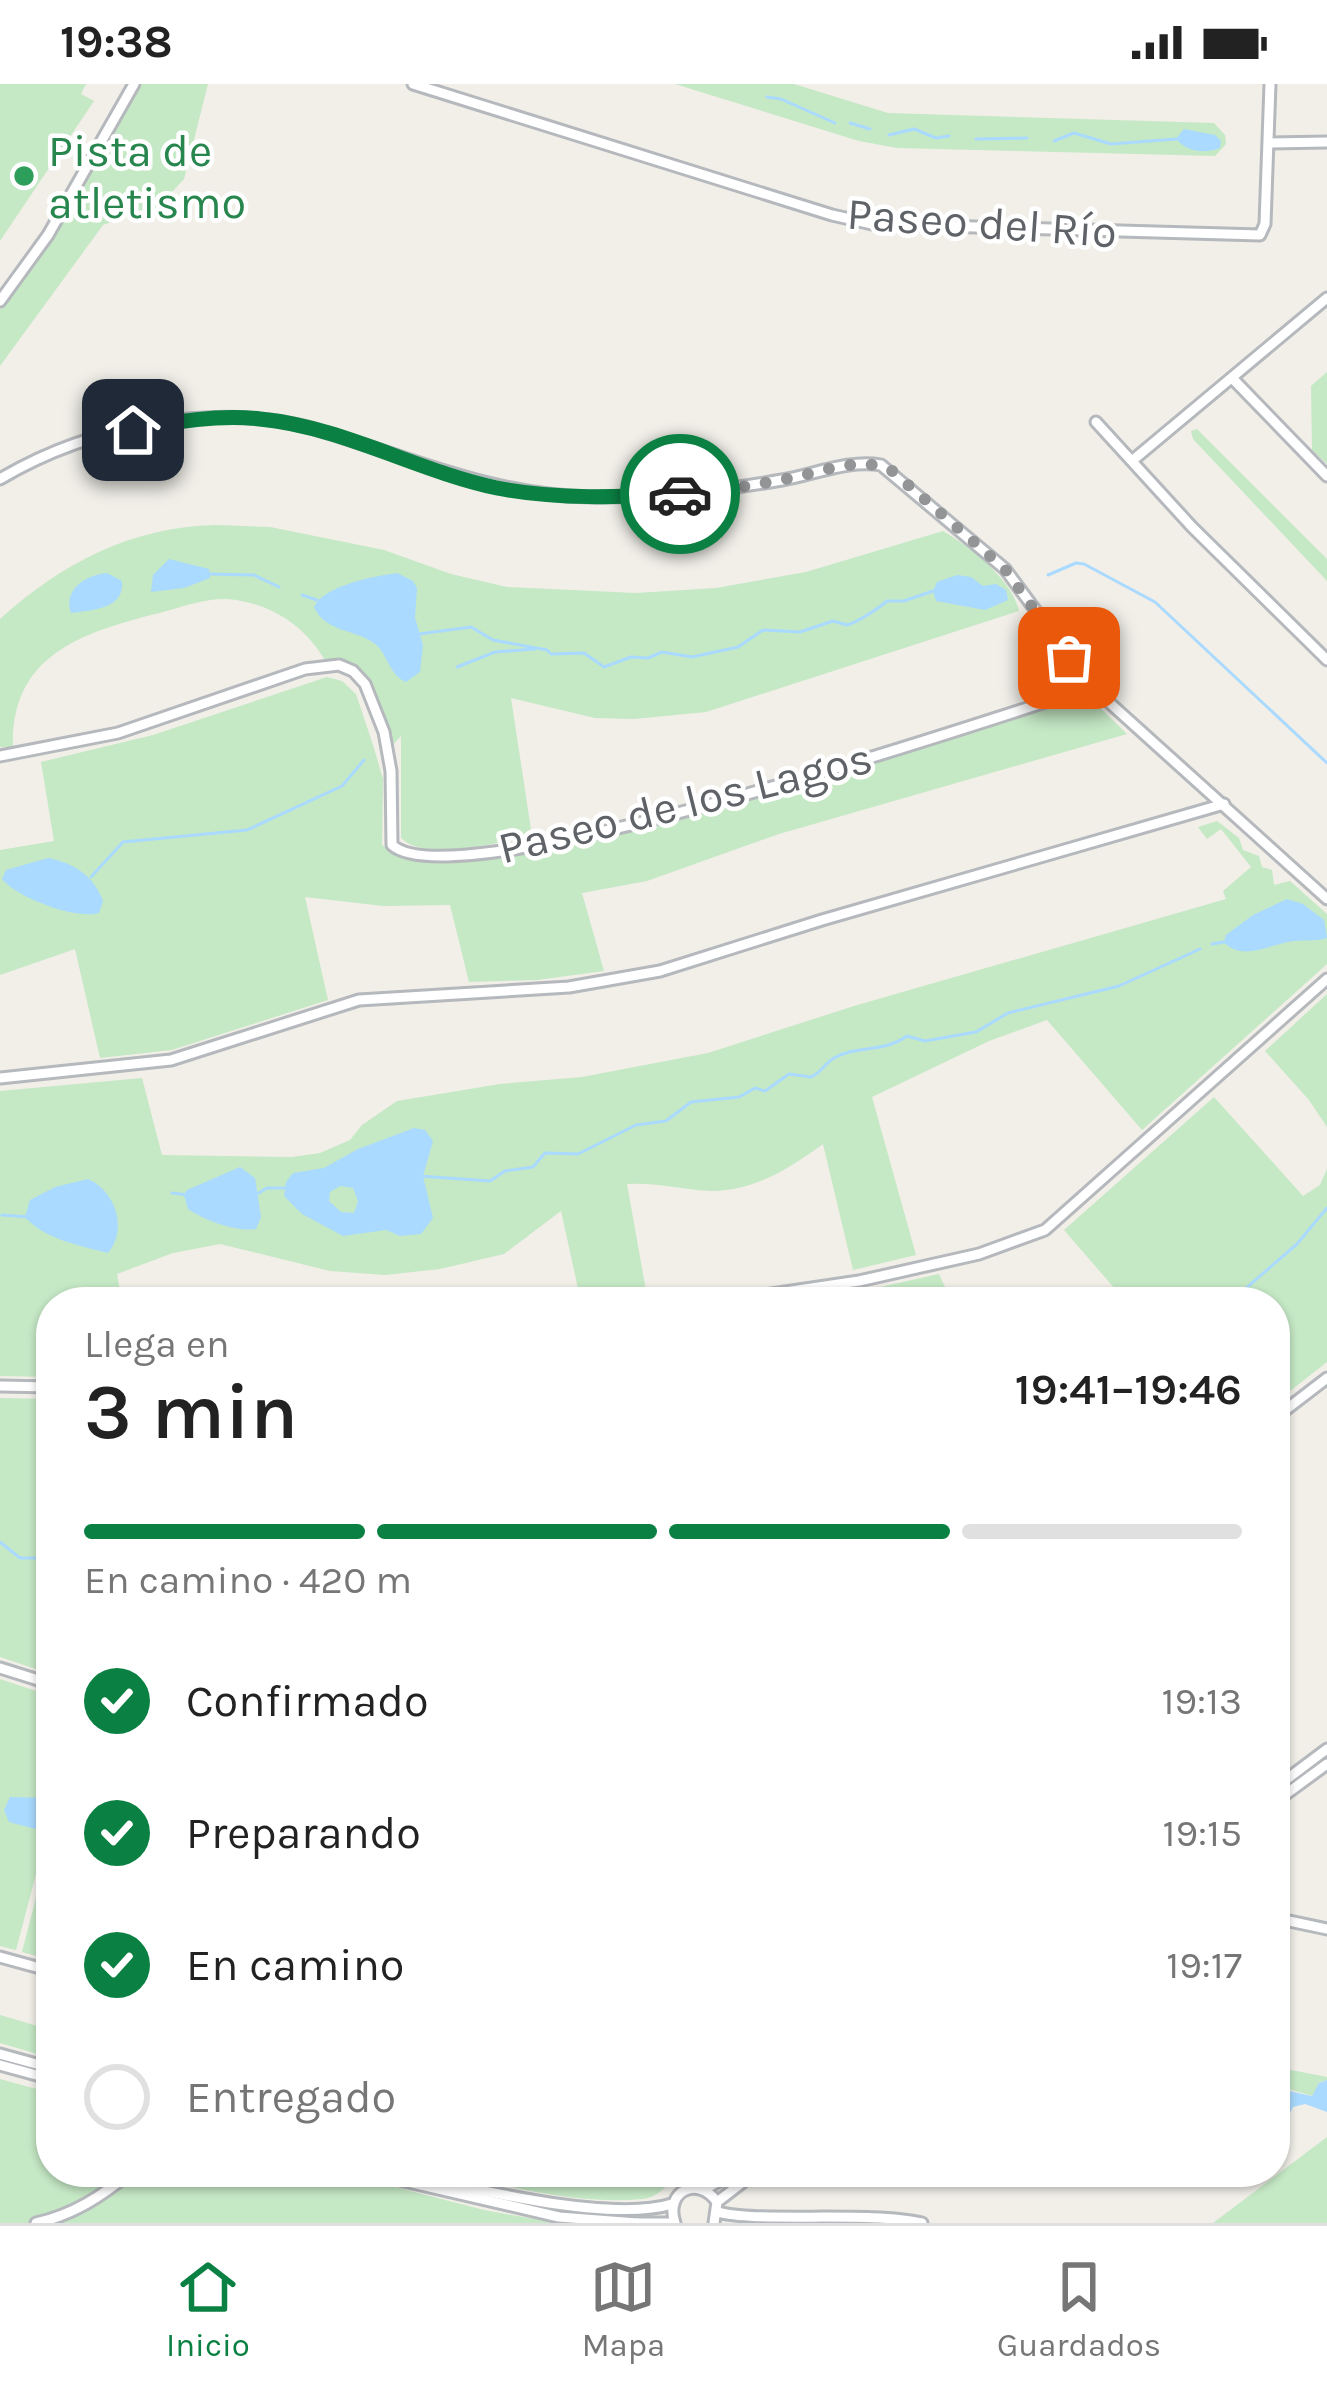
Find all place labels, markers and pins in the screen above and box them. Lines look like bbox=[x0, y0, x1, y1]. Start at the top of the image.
place label: Pista de atletismo bbox=[48, 125, 246, 229]
marker: Pista de atletismo bbox=[11, 163, 37, 189]
pin bbox=[82, 379, 184, 481]
pin bbox=[1018, 607, 1120, 709]

